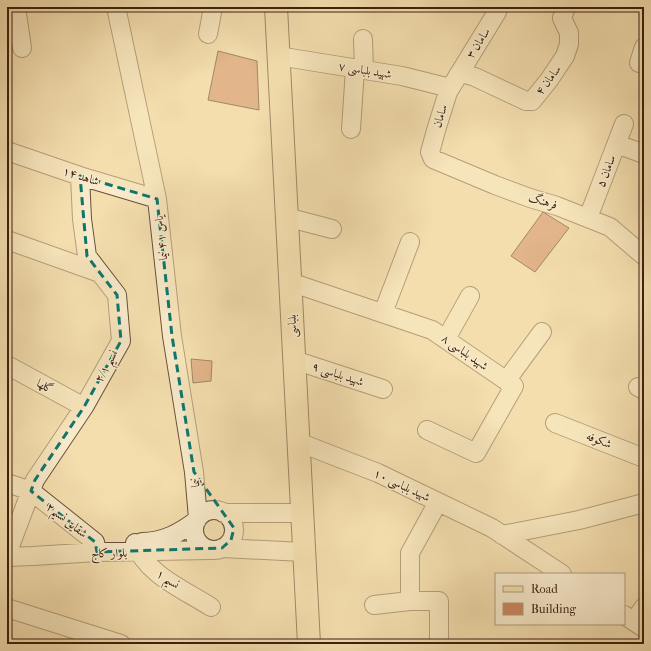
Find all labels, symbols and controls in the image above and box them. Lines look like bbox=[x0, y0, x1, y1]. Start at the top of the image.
street label: سامان ۳ bbox=[463, 25, 493, 61]
street label: شهید بلباسی ۷ bbox=[337, 59, 393, 83]
street label: سامان ۴ bbox=[532, 62, 564, 98]
street label: سامان bbox=[430, 102, 450, 129]
street label: سامان ۵ bbox=[593, 153, 619, 189]
street label: شاهد ۱۴ bbox=[61, 164, 101, 188]
street label: فرهنگ bbox=[527, 189, 559, 213]
street label: یاس ۴۱ نیما bbox=[152, 214, 171, 261]
street label: بلباسی bbox=[284, 314, 302, 338]
street label: شهید بلباسی ۸ bbox=[438, 331, 491, 375]
street label: نسیم ۲/۱ bbox=[91, 347, 125, 387]
street label: شهید بلباسی ۹ bbox=[310, 359, 366, 391]
street label: گلها bbox=[34, 375, 56, 396]
street label: شکوفه bbox=[584, 429, 614, 452]
street label: شهید بلباسی ١٠ bbox=[371, 466, 432, 506]
street label: نیما bbox=[188, 478, 202, 488]
street label: شقایق نسیم۲ bbox=[40, 500, 91, 545]
street label: بلوار کاج bbox=[91, 546, 127, 564]
street label: نسیم ۱ bbox=[151, 566, 183, 596]
legend bbox=[495, 573, 625, 625]
text: Road bbox=[531, 582, 558, 596]
text: Building bbox=[531, 602, 576, 616]

